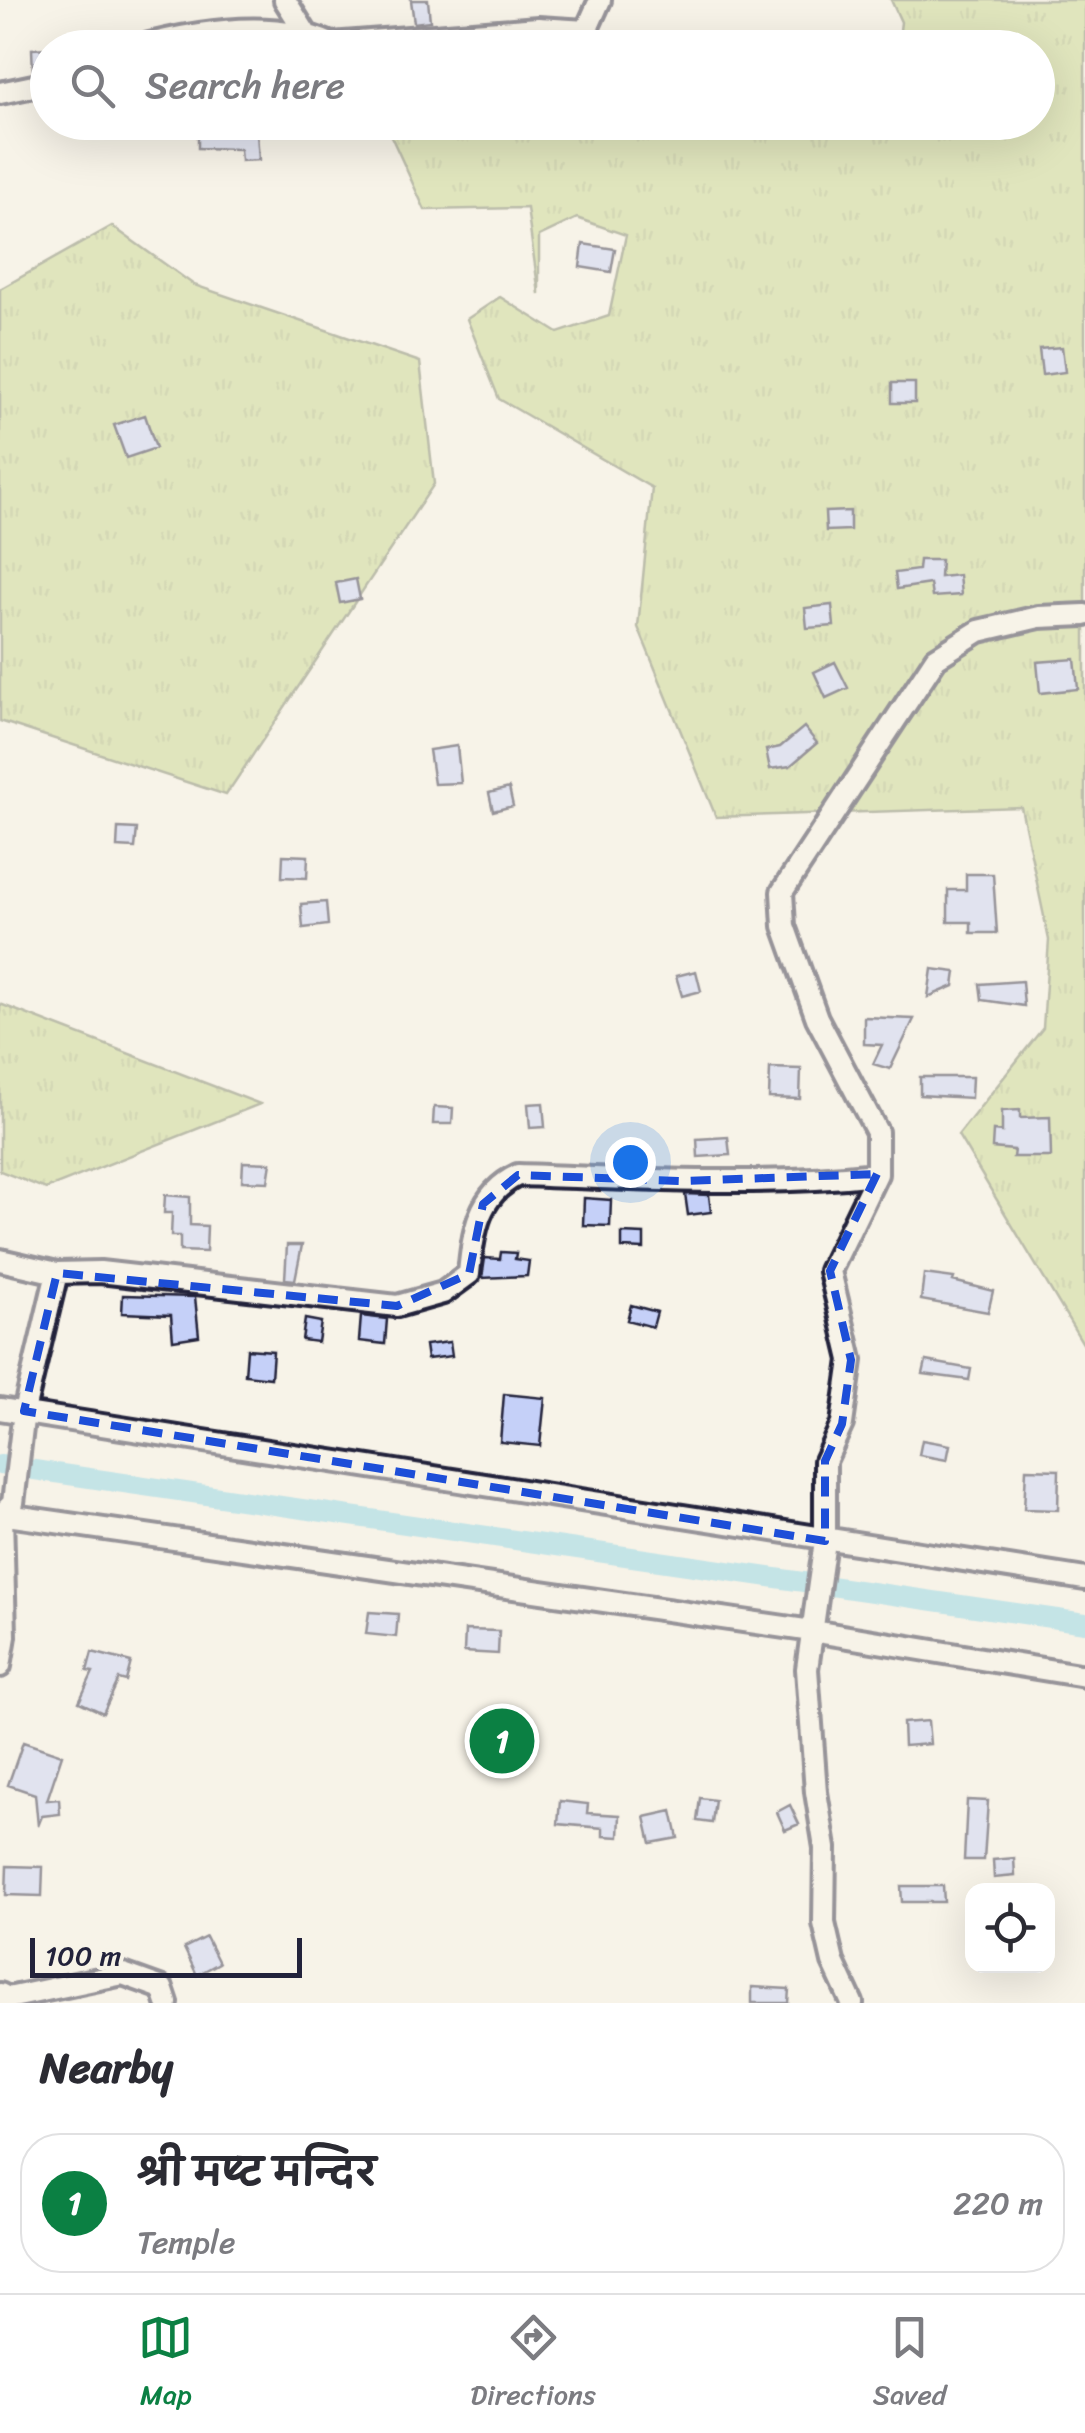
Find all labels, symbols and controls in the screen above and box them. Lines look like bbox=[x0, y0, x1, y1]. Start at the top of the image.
search box bbox=[30, 30, 1055, 140]
text: Search here bbox=[145, 52, 345, 119]
icon: search bbox=[65, 58, 120, 113]
your location bbox=[605, 1137, 656, 1188]
pin: 1 bbox=[470, 1704, 534, 1778]
map controls bbox=[965, 1883, 1055, 1973]
button: locate bbox=[965, 1883, 1055, 1973]
text: 100 m bbox=[45, 1931, 121, 1980]
scale bar bbox=[30, 1933, 302, 1978]
text: Nearby bbox=[40, 2031, 173, 2105]
text: श्री मष्ट मन्दिर bbox=[137, 2139, 376, 2206]
text: 1 bbox=[68, 2175, 81, 2232]
text: 220 m bbox=[953, 2175, 1043, 2232]
text: Temple bbox=[137, 2214, 235, 2271]
tab: Map bbox=[138, 2310, 193, 2419]
tab: Directions bbox=[470, 2310, 596, 2419]
tab: Saved bbox=[873, 2310, 947, 2419]

